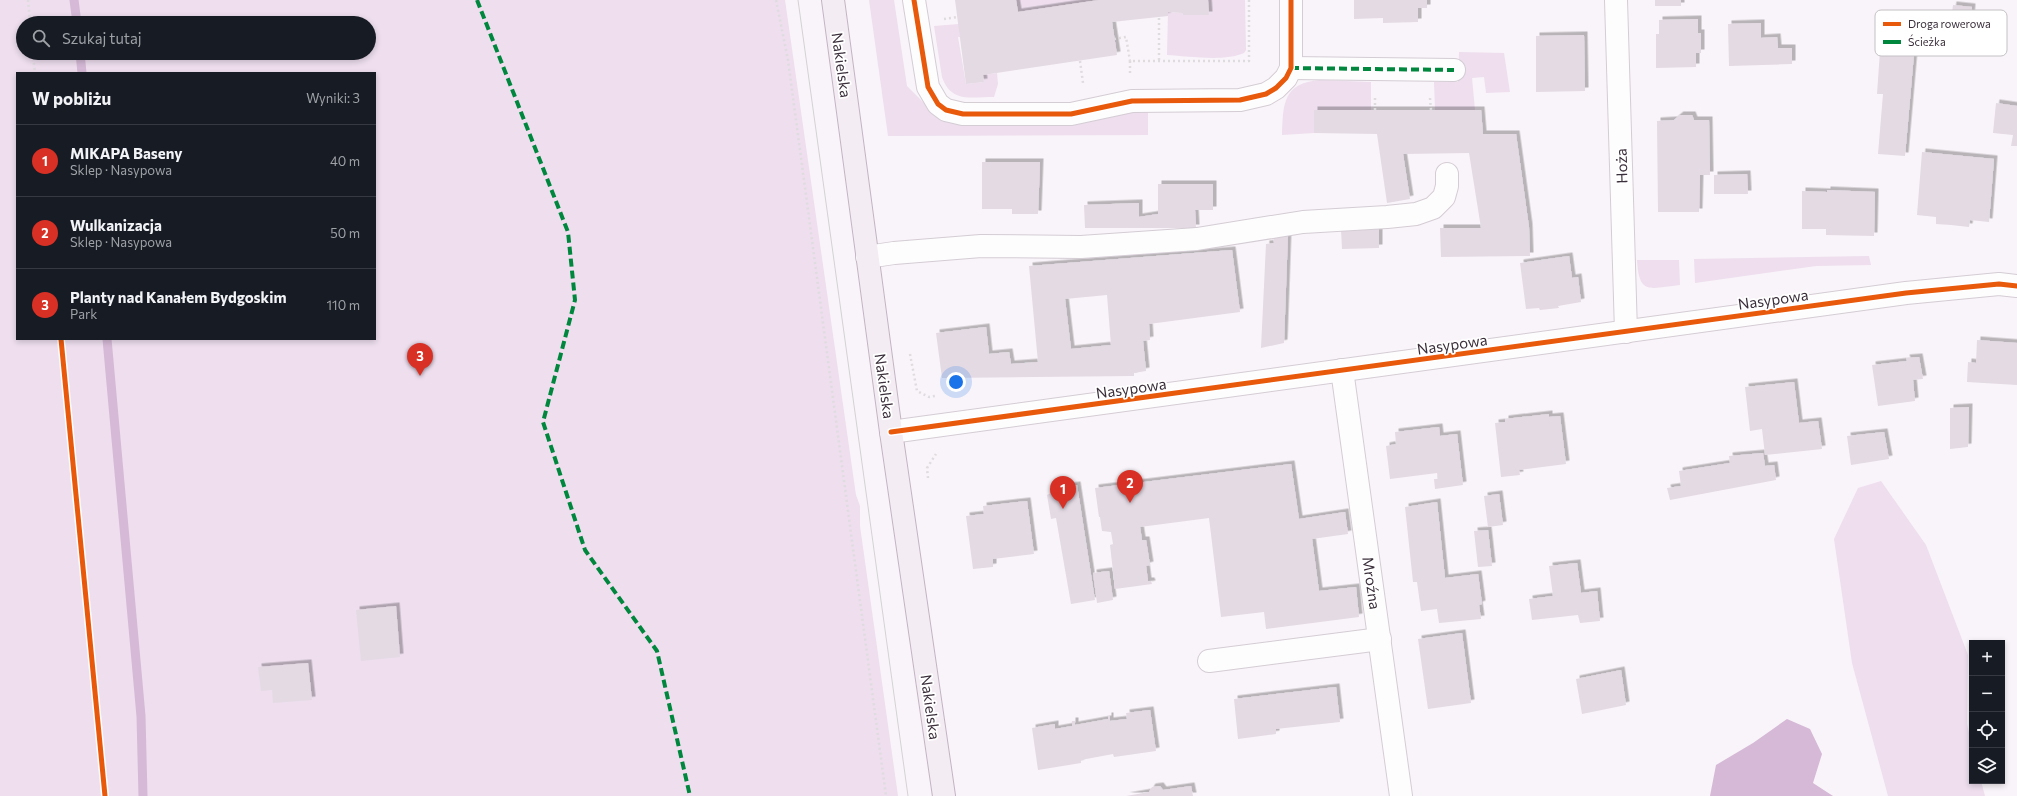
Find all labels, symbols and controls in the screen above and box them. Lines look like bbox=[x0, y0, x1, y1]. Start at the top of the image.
legend bbox=[1875, 10, 2007, 56]
search box bbox=[16, 16, 376, 60]
text: Droga rowerowa bbox=[1908, 17, 1991, 30]
icon: search bbox=[30, 27, 52, 49]
text: Szukaj tutaj bbox=[62, 29, 142, 47]
street label: Nakielska bbox=[829, 31, 855, 99]
text: Ścieżka bbox=[1908, 34, 1946, 48]
text: W pobliżu bbox=[32, 88, 111, 109]
text: Wyniki: 3 bbox=[306, 90, 360, 106]
text: MIKAPA Baseny bbox=[70, 144, 182, 162]
street label: Hoża bbox=[1611, 148, 1631, 184]
text: 1 bbox=[42, 153, 48, 169]
text: 40 m bbox=[330, 153, 360, 169]
text: Sklep · Nasypowa bbox=[70, 162, 172, 178]
text: Wulkanizacja bbox=[70, 216, 162, 234]
text: 2 bbox=[41, 225, 49, 241]
text: 50 m bbox=[330, 225, 360, 241]
text: Sklep · Nasypowa bbox=[70, 234, 172, 250]
street label: Nasypowa bbox=[1737, 285, 1809, 313]
text: Planty nad Kanałem Bydgoskim bbox=[70, 288, 286, 306]
text: 3 bbox=[41, 297, 49, 313]
text: 110 m bbox=[327, 297, 360, 313]
text: Park bbox=[70, 306, 97, 322]
street label: Nasypowa bbox=[1416, 330, 1488, 358]
pin: 3 bbox=[407, 343, 433, 376]
street label: Nakielska bbox=[872, 352, 898, 420]
your location bbox=[946, 372, 966, 392]
street label: Nasypowa bbox=[1095, 374, 1167, 402]
pin: 2 bbox=[1117, 470, 1143, 503]
pin: 1 bbox=[1050, 476, 1076, 509]
street label: Mroźna bbox=[1359, 556, 1385, 610]
map controls bbox=[1969, 640, 2005, 784]
button: + bbox=[1969, 640, 2005, 676]
street label: Nakielska bbox=[918, 673, 944, 741]
button: − bbox=[1969, 676, 2005, 712]
button: locate bbox=[1969, 712, 2005, 748]
button: layers bbox=[1969, 748, 2005, 784]

